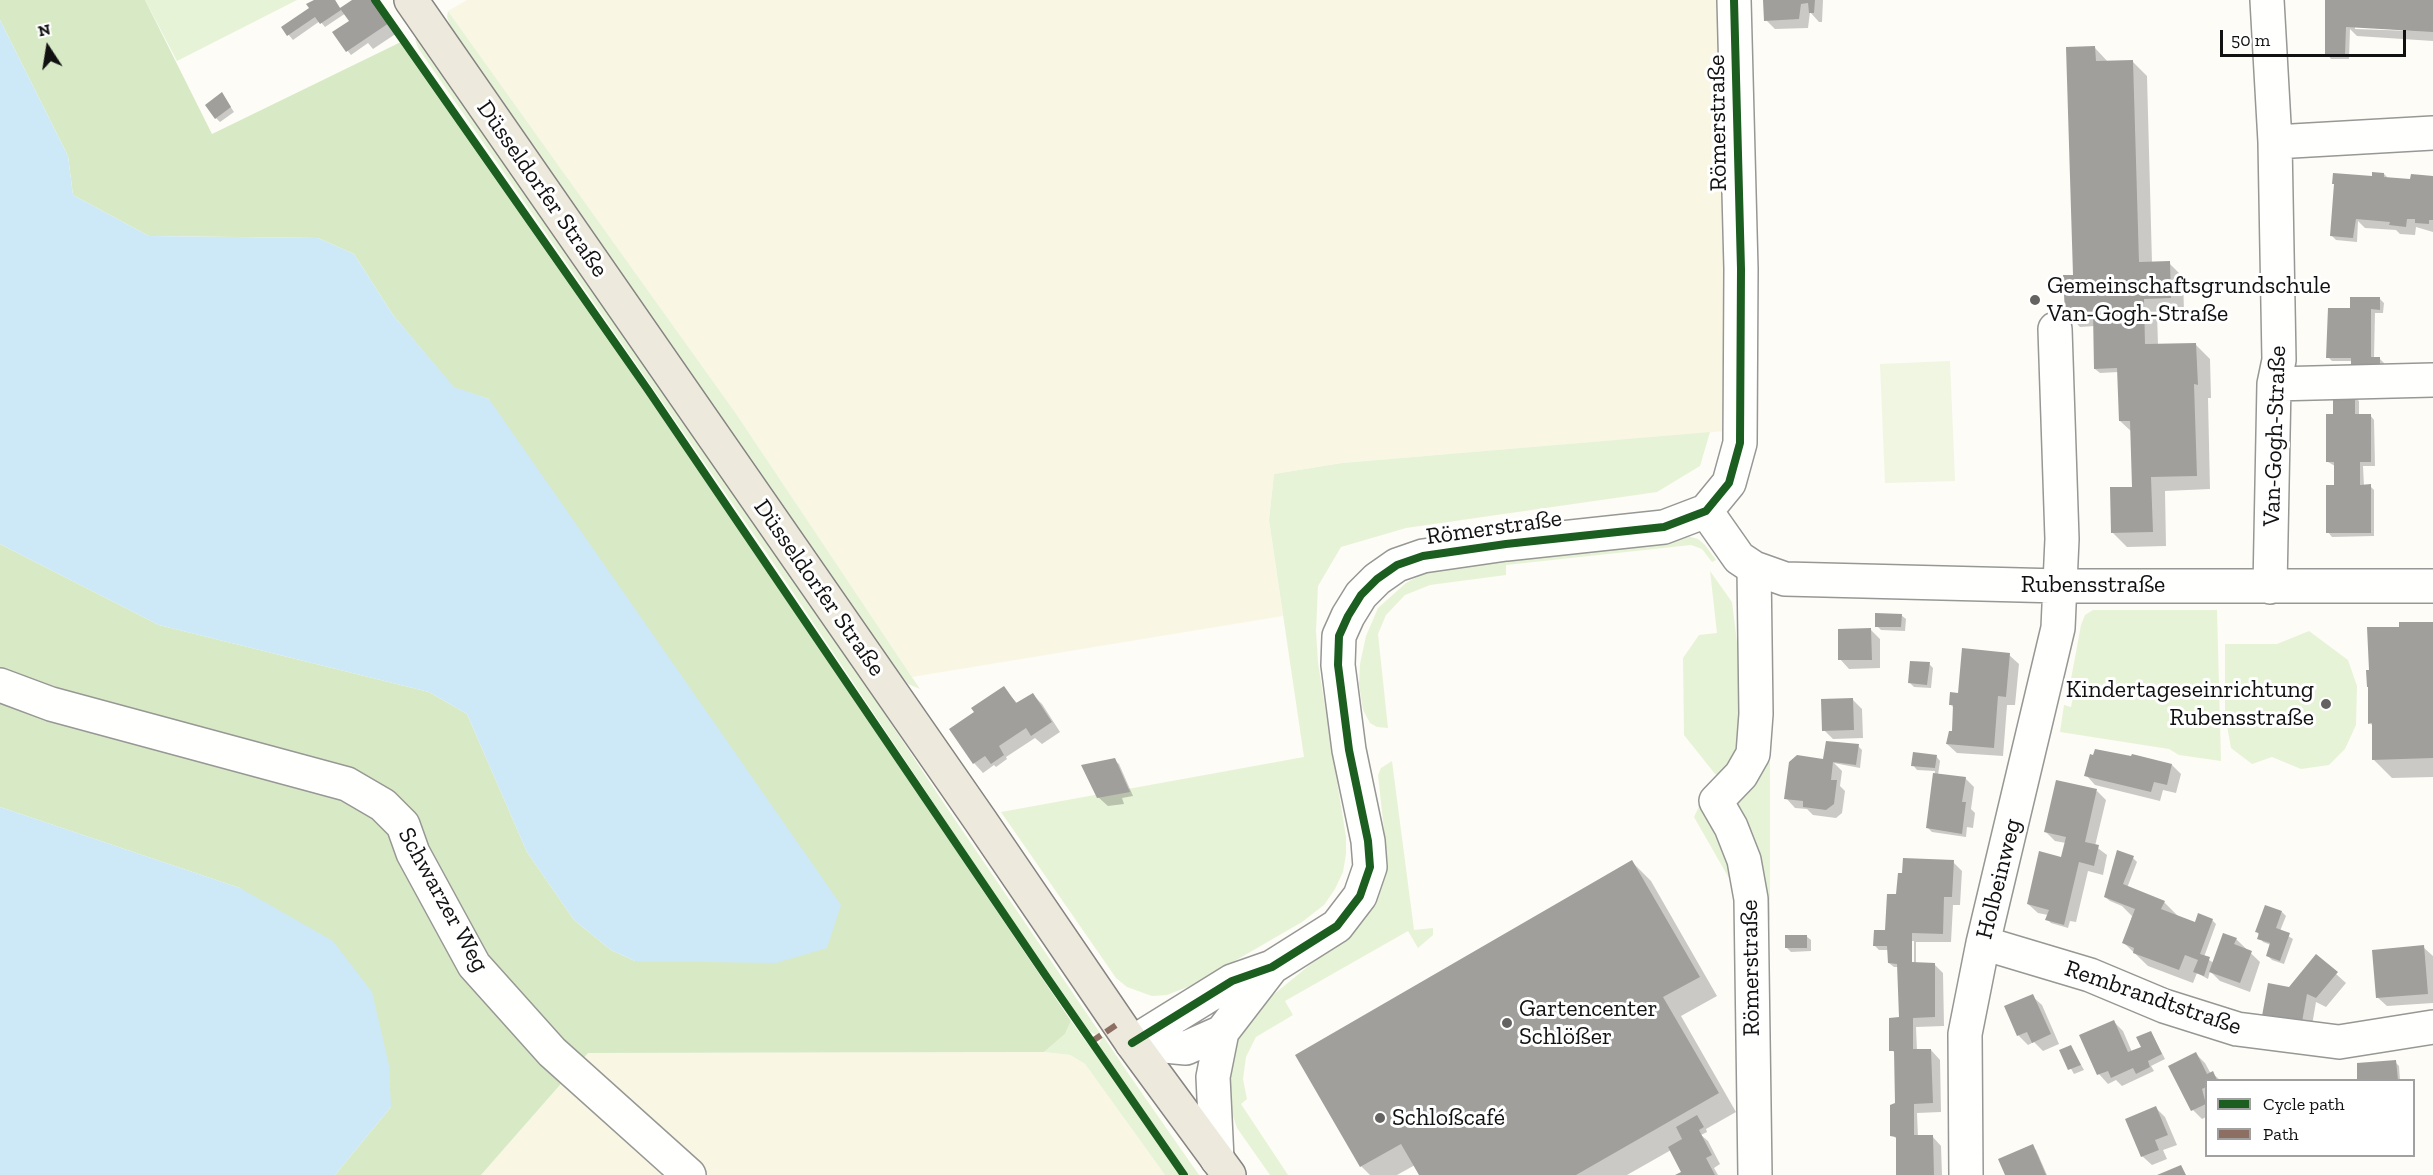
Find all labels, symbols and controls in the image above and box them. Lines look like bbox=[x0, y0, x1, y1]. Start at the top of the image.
north arrow bbox=[18, 18, 78, 78]
scale bar bbox=[2223, 18, 2409, 56]
text: N bbox=[36, 19, 52, 40]
text: 50 m bbox=[2231, 29, 2270, 51]
street label: Römerstraße bbox=[1702, 54, 1734, 192]
street label: Düsseldorfer Straße bbox=[470, 95, 614, 283]
place label: Gemeinschaftsgrundschule Van-Gogh-Straße bbox=[2047, 272, 2331, 328]
marker: Gemeinschaftsgrundschule Van-Gogh-Straße bbox=[2028, 293, 2042, 307]
street label: Van-Gogh-Straße bbox=[2257, 345, 2293, 527]
street label: Düsseldorfer Straße bbox=[747, 494, 891, 682]
street label: Römerstraße bbox=[1424, 504, 1564, 552]
street label: Rubensstraße bbox=[2021, 571, 2165, 599]
place label: Kindertageseinrichtung Rubensstraße bbox=[2066, 676, 2314, 732]
marker: Kindertageseinrichtung Rubensstraße bbox=[2319, 697, 2333, 711]
street label: Holbeinweg bbox=[1970, 816, 2028, 942]
street label: Schwarzer Weg bbox=[391, 823, 495, 977]
street label: Römerstraße bbox=[1735, 899, 1767, 1037]
street label: Rembrandtstraße bbox=[2061, 954, 2245, 1042]
place label: Gartencenter Schlößer bbox=[1519, 995, 1658, 1051]
marker: Gartencenter Schlößer bbox=[1500, 1016, 1514, 1030]
legend bbox=[2205, 1079, 2415, 1157]
text: Cycle path bbox=[2263, 1093, 2345, 1115]
place label: Schloßcafé bbox=[1392, 1104, 1505, 1132]
marker: Schloßcafé bbox=[1373, 1111, 1387, 1125]
text: Path bbox=[2263, 1123, 2299, 1145]

